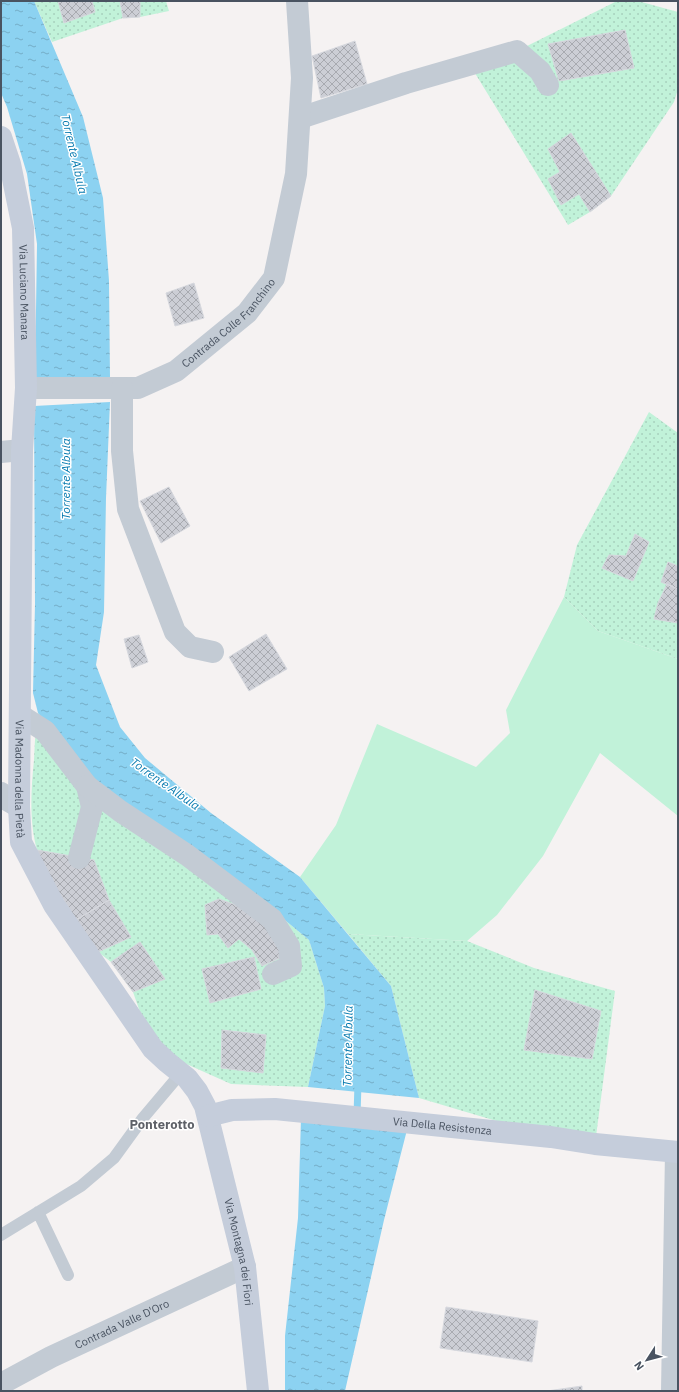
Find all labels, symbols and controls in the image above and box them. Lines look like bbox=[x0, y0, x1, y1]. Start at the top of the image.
water label: Torrente Albula bbox=[58, 113, 91, 195]
street label: Via Luciano Manara bbox=[16, 244, 32, 340]
street label: Contrada Colle Franchino bbox=[179, 276, 278, 371]
water label: Torrente Albula bbox=[58, 438, 73, 520]
street label: Via Madonna della Pietà bbox=[12, 720, 28, 839]
water label: Torrente Albula bbox=[128, 754, 203, 813]
water label: Torrente Albula bbox=[339, 1005, 356, 1087]
street label: Via Della Resistenza bbox=[392, 1114, 493, 1138]
district label: Ponterotto bbox=[129, 1116, 195, 1133]
street label: Via Montagna dei Fiori bbox=[221, 1197, 256, 1306]
street label: Contrada Valle D'Oro bbox=[72, 1296, 171, 1352]
north arrow bbox=[627, 1340, 667, 1380]
text: N bbox=[631, 1359, 647, 1373]

